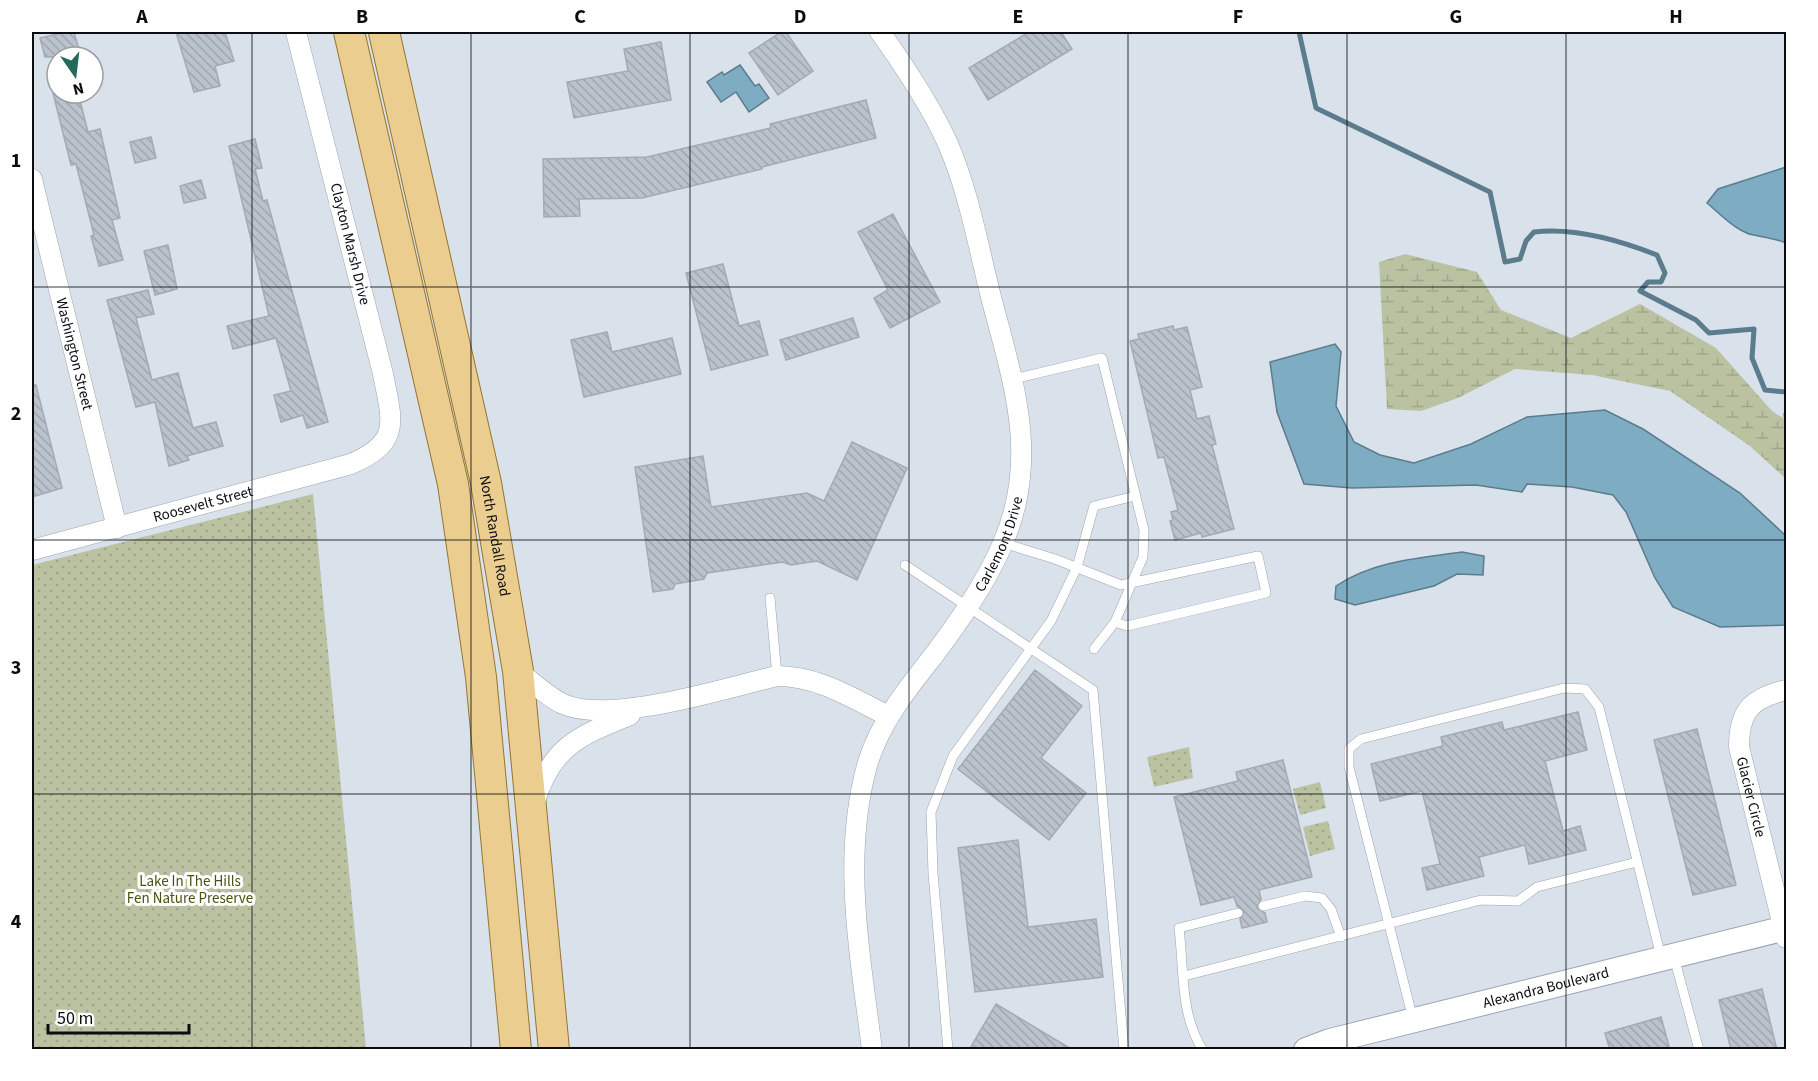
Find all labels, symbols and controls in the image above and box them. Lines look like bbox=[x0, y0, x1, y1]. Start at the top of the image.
text: A bbox=[135, 3, 148, 31]
text: B bbox=[356, 3, 368, 31]
text: C bbox=[574, 3, 586, 31]
text: D bbox=[794, 3, 806, 31]
text: E bbox=[1013, 3, 1023, 31]
text: F bbox=[1233, 3, 1243, 31]
text: G bbox=[1450, 3, 1462, 31]
text: H bbox=[1669, 3, 1683, 31]
north arrow bbox=[45, 45, 105, 105]
text: N bbox=[71, 77, 86, 101]
text: 1 bbox=[11, 147, 21, 175]
street label: Clayton Marsh Drive bbox=[325, 181, 375, 307]
street label: Washington Street bbox=[51, 296, 98, 412]
text: 2 bbox=[11, 400, 21, 428]
street label: North Randall Road bbox=[474, 473, 516, 598]
street label: Roosevelt Street bbox=[151, 480, 255, 527]
street label: Carlemont Drive bbox=[969, 495, 1028, 596]
text: 3 bbox=[11, 654, 21, 682]
street label: Glacier Circle bbox=[1731, 754, 1771, 839]
park label: Lake In The Hills Fen Nature Preserve bbox=[127, 871, 253, 909]
text: 4 bbox=[11, 908, 22, 936]
street label: Alexandra Boulevard bbox=[1480, 962, 1611, 1013]
scale bar bbox=[48, 997, 189, 1035]
text: 50 m bbox=[57, 1006, 93, 1031]

